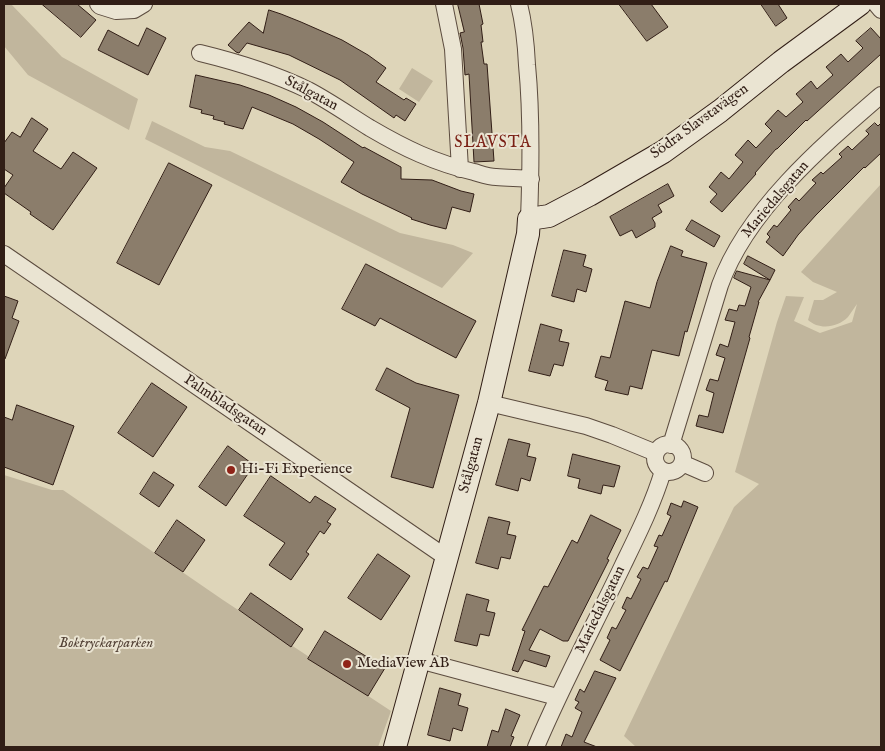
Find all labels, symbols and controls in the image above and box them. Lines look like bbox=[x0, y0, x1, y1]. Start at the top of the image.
street label: Stålgatan bbox=[281, 73, 341, 115]
street label: Södra Slavstavägen bbox=[648, 80, 752, 164]
district label: SLAVSTA bbox=[453, 134, 533, 154]
street label: Mariedalsgatan bbox=[739, 158, 813, 242]
street label: Palmbladsgatan bbox=[180, 371, 270, 441]
street label: Stålgatan bbox=[456, 435, 488, 495]
place label: Hi-Fi Experience bbox=[241, 461, 352, 479]
marker: Hi-Fi Experience bbox=[225, 464, 237, 476]
street label: Mariedalsgatan bbox=[572, 563, 630, 657]
park label: Boktryckarparken bbox=[59, 635, 153, 653]
place label: MediaView AB bbox=[357, 655, 449, 673]
marker: MediaView AB bbox=[341, 658, 353, 670]

